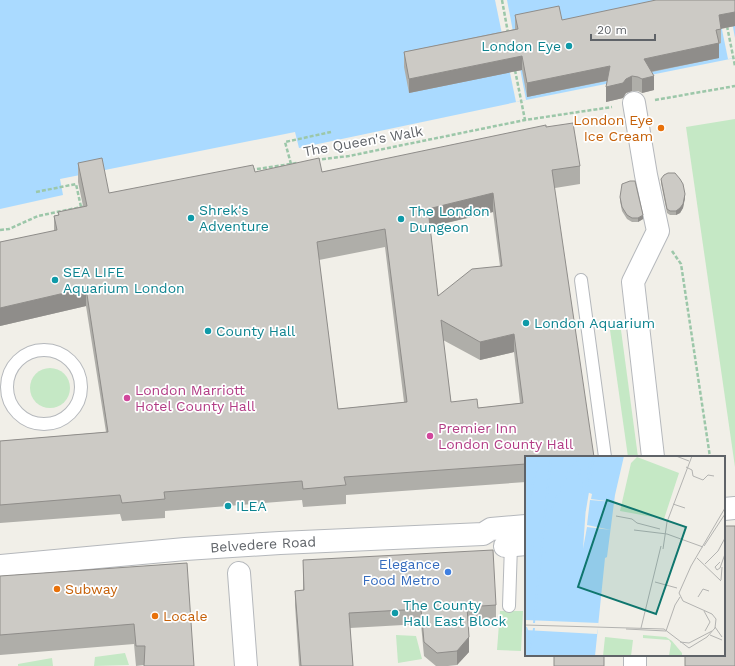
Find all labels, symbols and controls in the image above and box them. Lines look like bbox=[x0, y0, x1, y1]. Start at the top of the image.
scale bar bbox=[591, 16, 655, 42]
text: 20 m bbox=[597, 23, 627, 37]
place label: London Eye bbox=[481, 38, 561, 54]
marker: London Eye bbox=[564, 41, 574, 51]
place label: London Eye Ice Cream bbox=[573, 112, 653, 144]
street label: The Queen's Walk bbox=[302, 123, 424, 159]
marker: London Eye Ice Cream bbox=[656, 123, 666, 133]
place label: Shrek's Adventure bbox=[199, 202, 269, 234]
place label: The London Dungeon bbox=[409, 203, 490, 235]
marker: Shrek's Adventure bbox=[186, 213, 196, 223]
marker: The London Dungeon bbox=[396, 214, 406, 224]
place label: SEA LIFE Aquarium London bbox=[63, 264, 185, 296]
marker: SEA LIFE Aquarium London bbox=[50, 275, 60, 285]
place label: London Aquarium bbox=[534, 315, 655, 331]
marker: London Aquarium bbox=[521, 318, 531, 328]
place label: County Hall bbox=[216, 323, 296, 339]
marker: County Hall bbox=[203, 326, 213, 336]
place label: London Marriott Hotel County Hall bbox=[135, 382, 256, 414]
marker: London Marriott Hotel County Hall bbox=[122, 393, 132, 403]
place label: Premier Inn London County Hall bbox=[438, 420, 574, 452]
marker: Premier Inn London County Hall bbox=[425, 431, 435, 441]
inset map bbox=[525, 456, 725, 656]
place label: ILEA bbox=[236, 498, 267, 514]
marker: ILEA bbox=[223, 501, 233, 511]
street label: Belvedere Road bbox=[210, 533, 316, 555]
place label: Elegance Food Metro bbox=[362, 556, 440, 588]
marker: Elegance Food Metro bbox=[443, 567, 453, 577]
place label: Subway bbox=[65, 581, 118, 597]
marker: Subway bbox=[52, 584, 62, 594]
place label: The County Hall East Block bbox=[403, 597, 507, 629]
place label: Locale bbox=[163, 608, 208, 624]
marker: The County Hall East Block bbox=[390, 608, 400, 618]
marker: Locale bbox=[150, 611, 160, 621]

